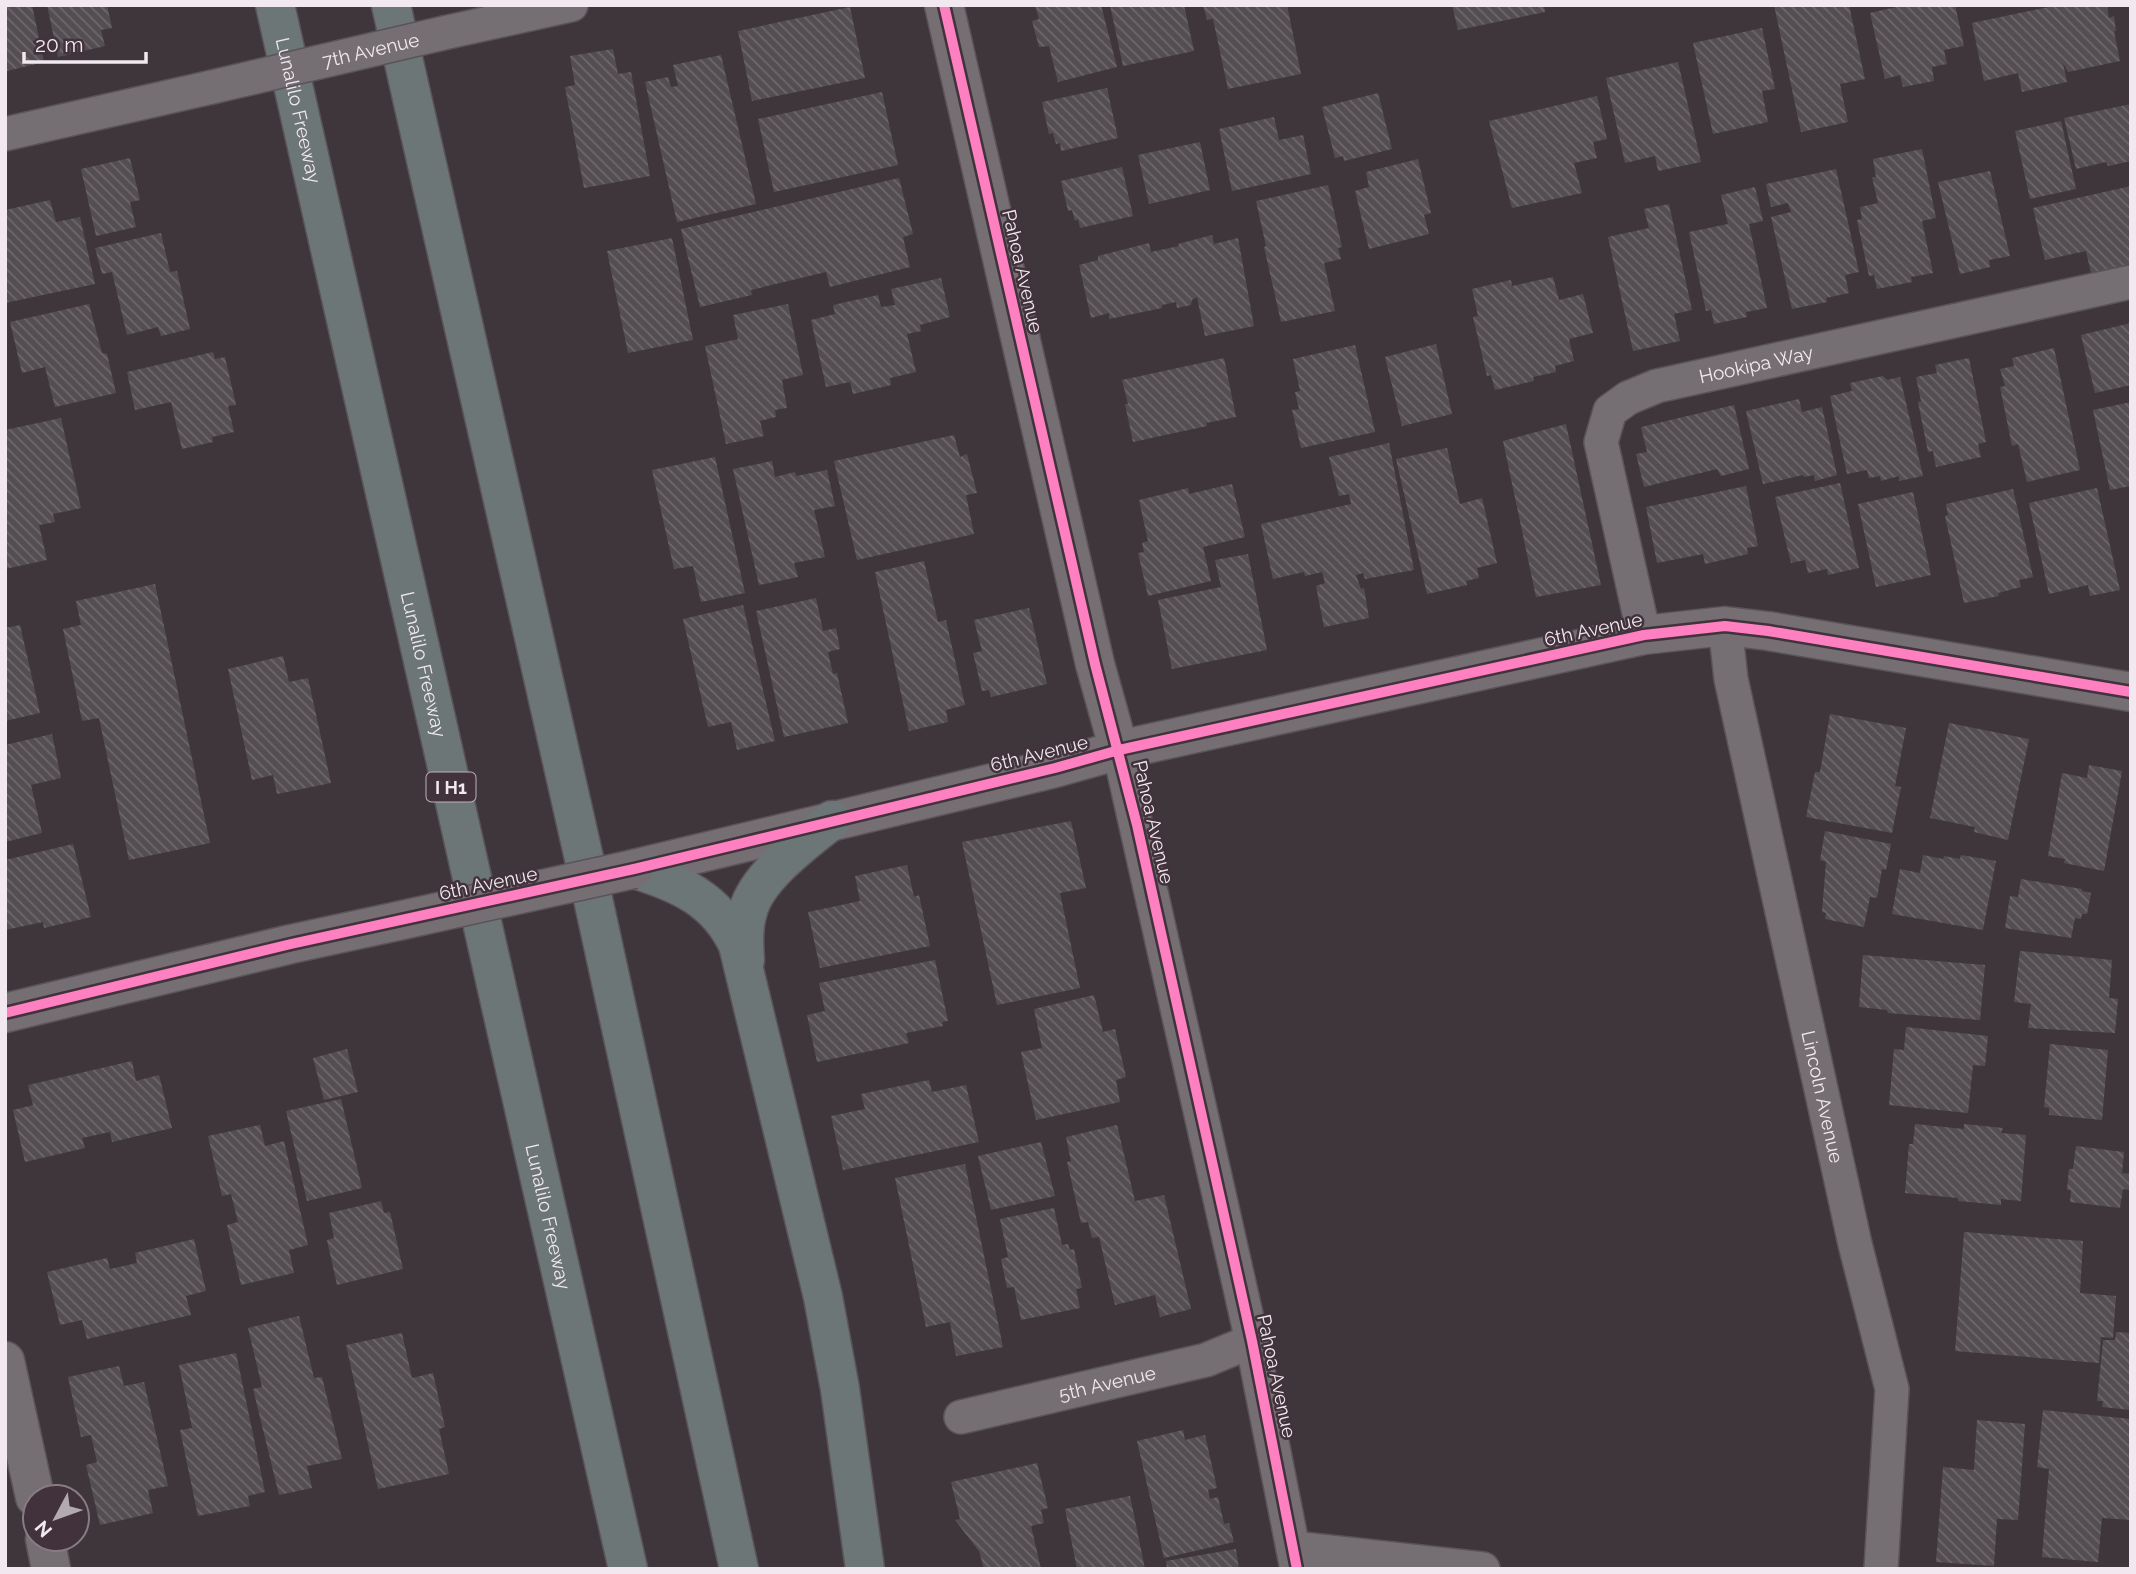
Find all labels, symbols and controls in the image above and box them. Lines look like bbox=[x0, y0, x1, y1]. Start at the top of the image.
scale bar bbox=[24, 21, 147, 65]
street label: 7th Avenue bbox=[320, 28, 421, 72]
text: 20 m bbox=[35, 32, 83, 57]
street label: Lunalilo Freeway bbox=[272, 35, 326, 185]
street label: Pahoa Avenue bbox=[998, 207, 1048, 335]
street label: Hookipa Way bbox=[1697, 341, 1815, 387]
street label: Lunalilo Freeway bbox=[397, 589, 451, 739]
street label: 6th Avenue bbox=[1542, 608, 1644, 650]
street label: 6th Avenue bbox=[988, 730, 1090, 776]
street label: Pahoa Avenue bbox=[1129, 758, 1179, 886]
road number: I H1 bbox=[426, 772, 476, 802]
street label: 6th Avenue bbox=[437, 862, 539, 904]
street label: Lincoln Avenue bbox=[1797, 1028, 1848, 1165]
street label: Lunalilo Freeway bbox=[521, 1141, 576, 1292]
street label: Pahoa Avenue bbox=[1253, 1312, 1301, 1440]
street label: 5th Avenue bbox=[1056, 1361, 1158, 1405]
north arrow bbox=[21, 1483, 91, 1553]
text: N bbox=[30, 1516, 56, 1542]

